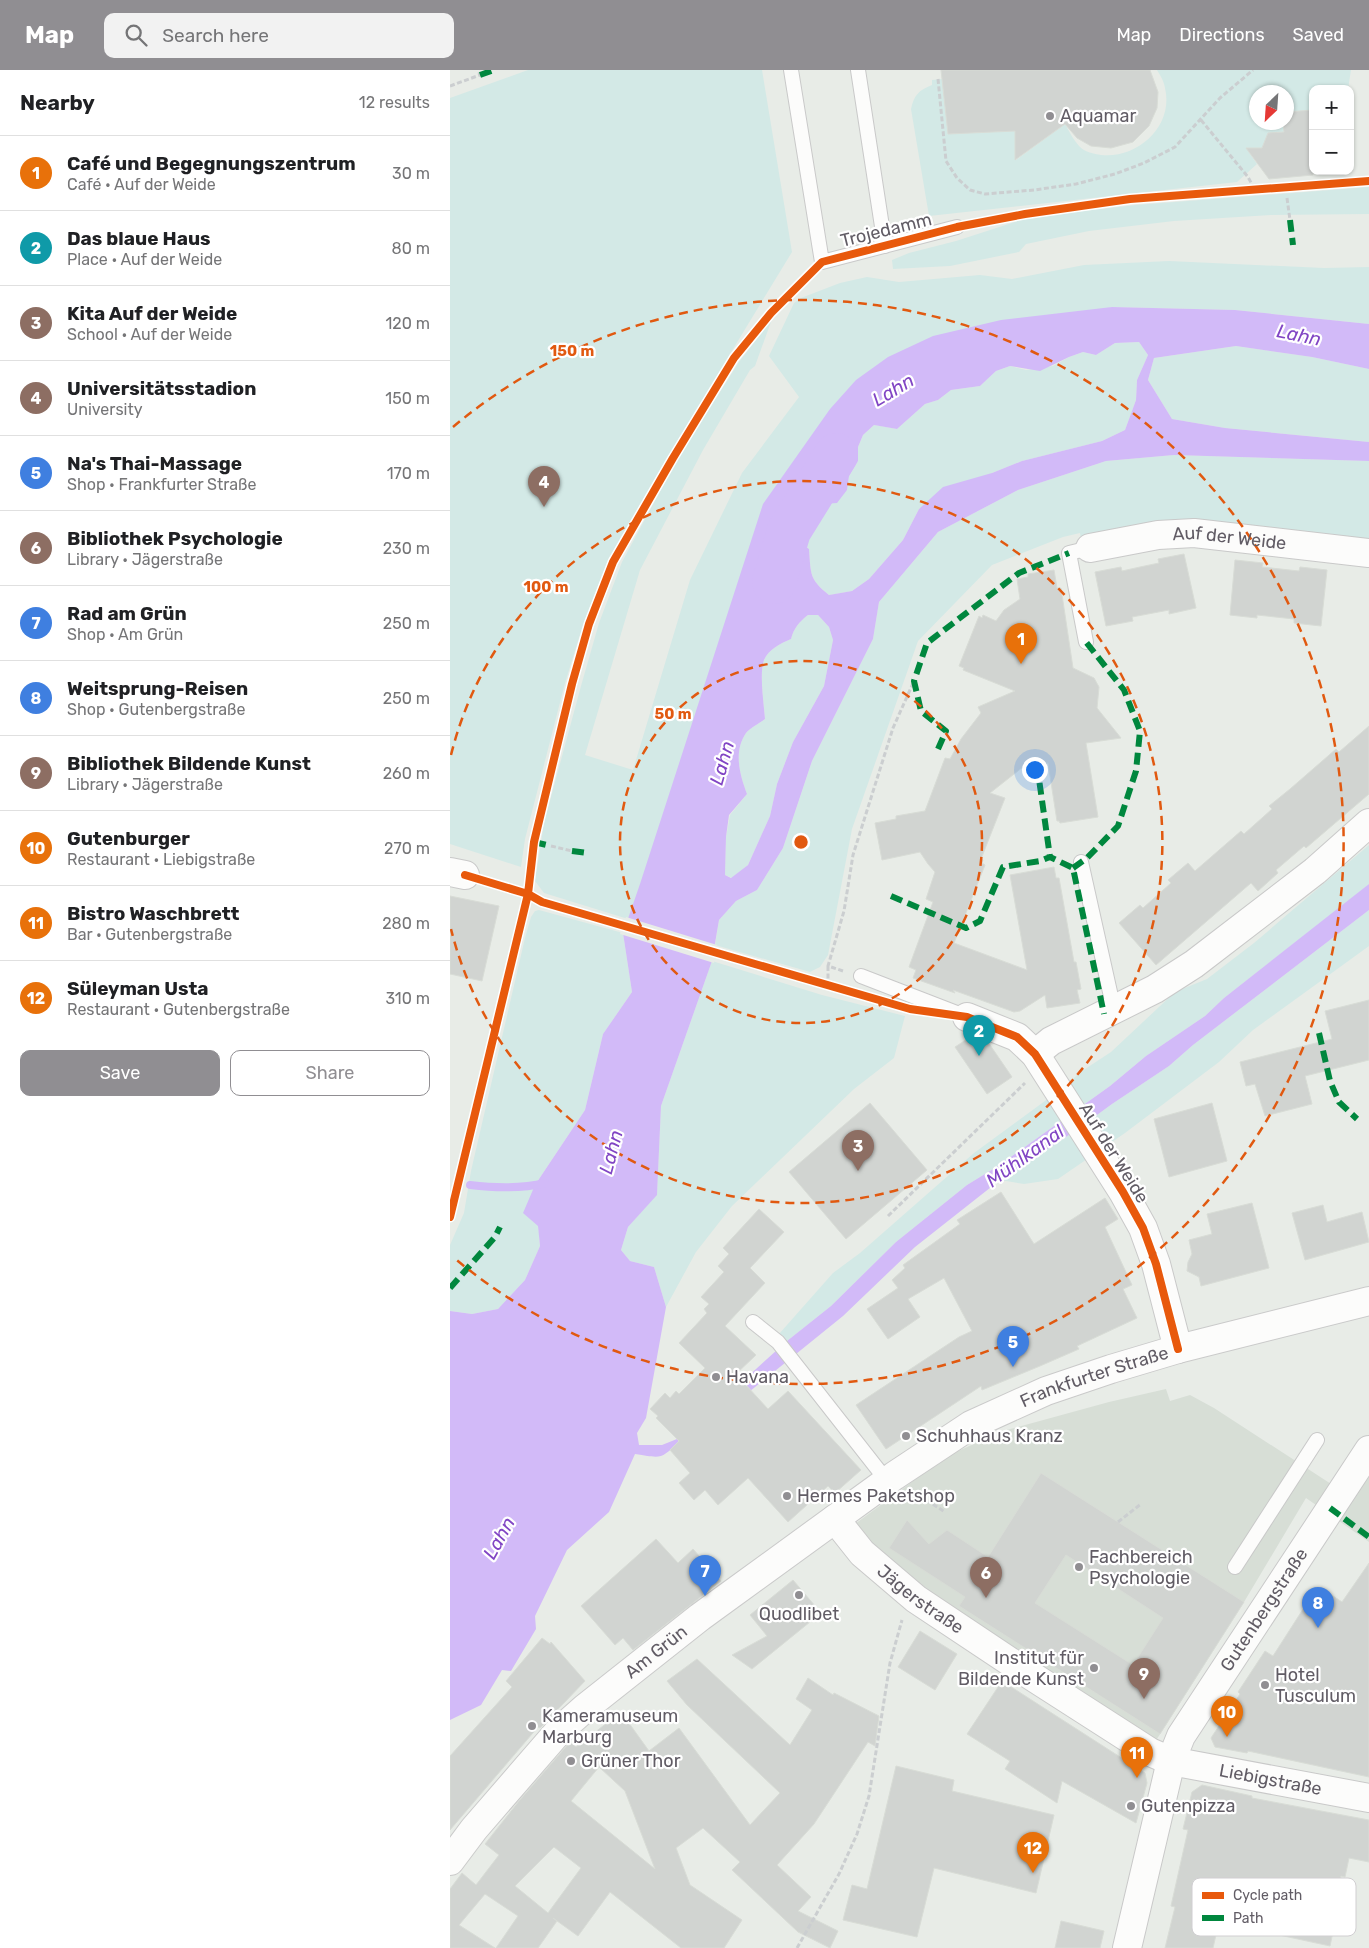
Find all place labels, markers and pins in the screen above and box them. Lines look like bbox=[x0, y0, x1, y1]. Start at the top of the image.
place label: Aquamar bbox=[1060, 105, 1136, 127]
marker: Aquamar bbox=[1044, 110, 1056, 122]
pin: 4 bbox=[528, 466, 560, 507]
pin: 1 bbox=[1005, 623, 1037, 664]
centre of rings bbox=[792, 833, 810, 851]
pin: 2 bbox=[963, 1015, 995, 1056]
pin: 3 bbox=[842, 1130, 874, 1171]
pin: 5 bbox=[997, 1326, 1029, 1367]
place label: Havana bbox=[726, 1366, 789, 1388]
marker: Havana bbox=[710, 1371, 722, 1383]
place label: Schuhhaus Kranz bbox=[916, 1425, 1063, 1447]
marker: Schuhhaus Kranz bbox=[900, 1430, 912, 1442]
place label: Hermes Paketshop bbox=[797, 1485, 955, 1507]
marker: Hermes Paketshop bbox=[781, 1490, 793, 1502]
place label: Fachbereich Psychologie bbox=[1089, 1546, 1193, 1589]
pin: 7 bbox=[689, 1555, 721, 1596]
pin: 6 bbox=[970, 1557, 1002, 1598]
marker: Fachbereich Psychologie bbox=[1073, 1561, 1085, 1573]
pin: 8 bbox=[1302, 1587, 1334, 1628]
marker: Quodlibet bbox=[793, 1589, 805, 1601]
place label: Quodlibet bbox=[759, 1603, 839, 1625]
place label: Institut für Bildende Kunst bbox=[958, 1647, 1084, 1690]
pin: 9 bbox=[1128, 1658, 1160, 1699]
marker: Institut für Bildende Kunst bbox=[1088, 1662, 1100, 1674]
place label: Hotel Tusculum bbox=[1275, 1664, 1356, 1707]
marker: Hotel Tusculum bbox=[1259, 1679, 1271, 1691]
pin: 10 bbox=[1211, 1696, 1243, 1737]
place label: Kameramuseum Marburg bbox=[542, 1705, 678, 1748]
marker: Kameramuseum Marburg bbox=[526, 1720, 538, 1732]
pin: 11 bbox=[1121, 1737, 1153, 1778]
place label: Grüner Thor bbox=[581, 1750, 681, 1772]
marker: Grüner Thor bbox=[565, 1755, 577, 1767]
place label: Gutenpizza bbox=[1141, 1795, 1235, 1817]
marker: Gutenpizza bbox=[1125, 1800, 1137, 1812]
pin: 12 bbox=[1017, 1832, 1049, 1873]

